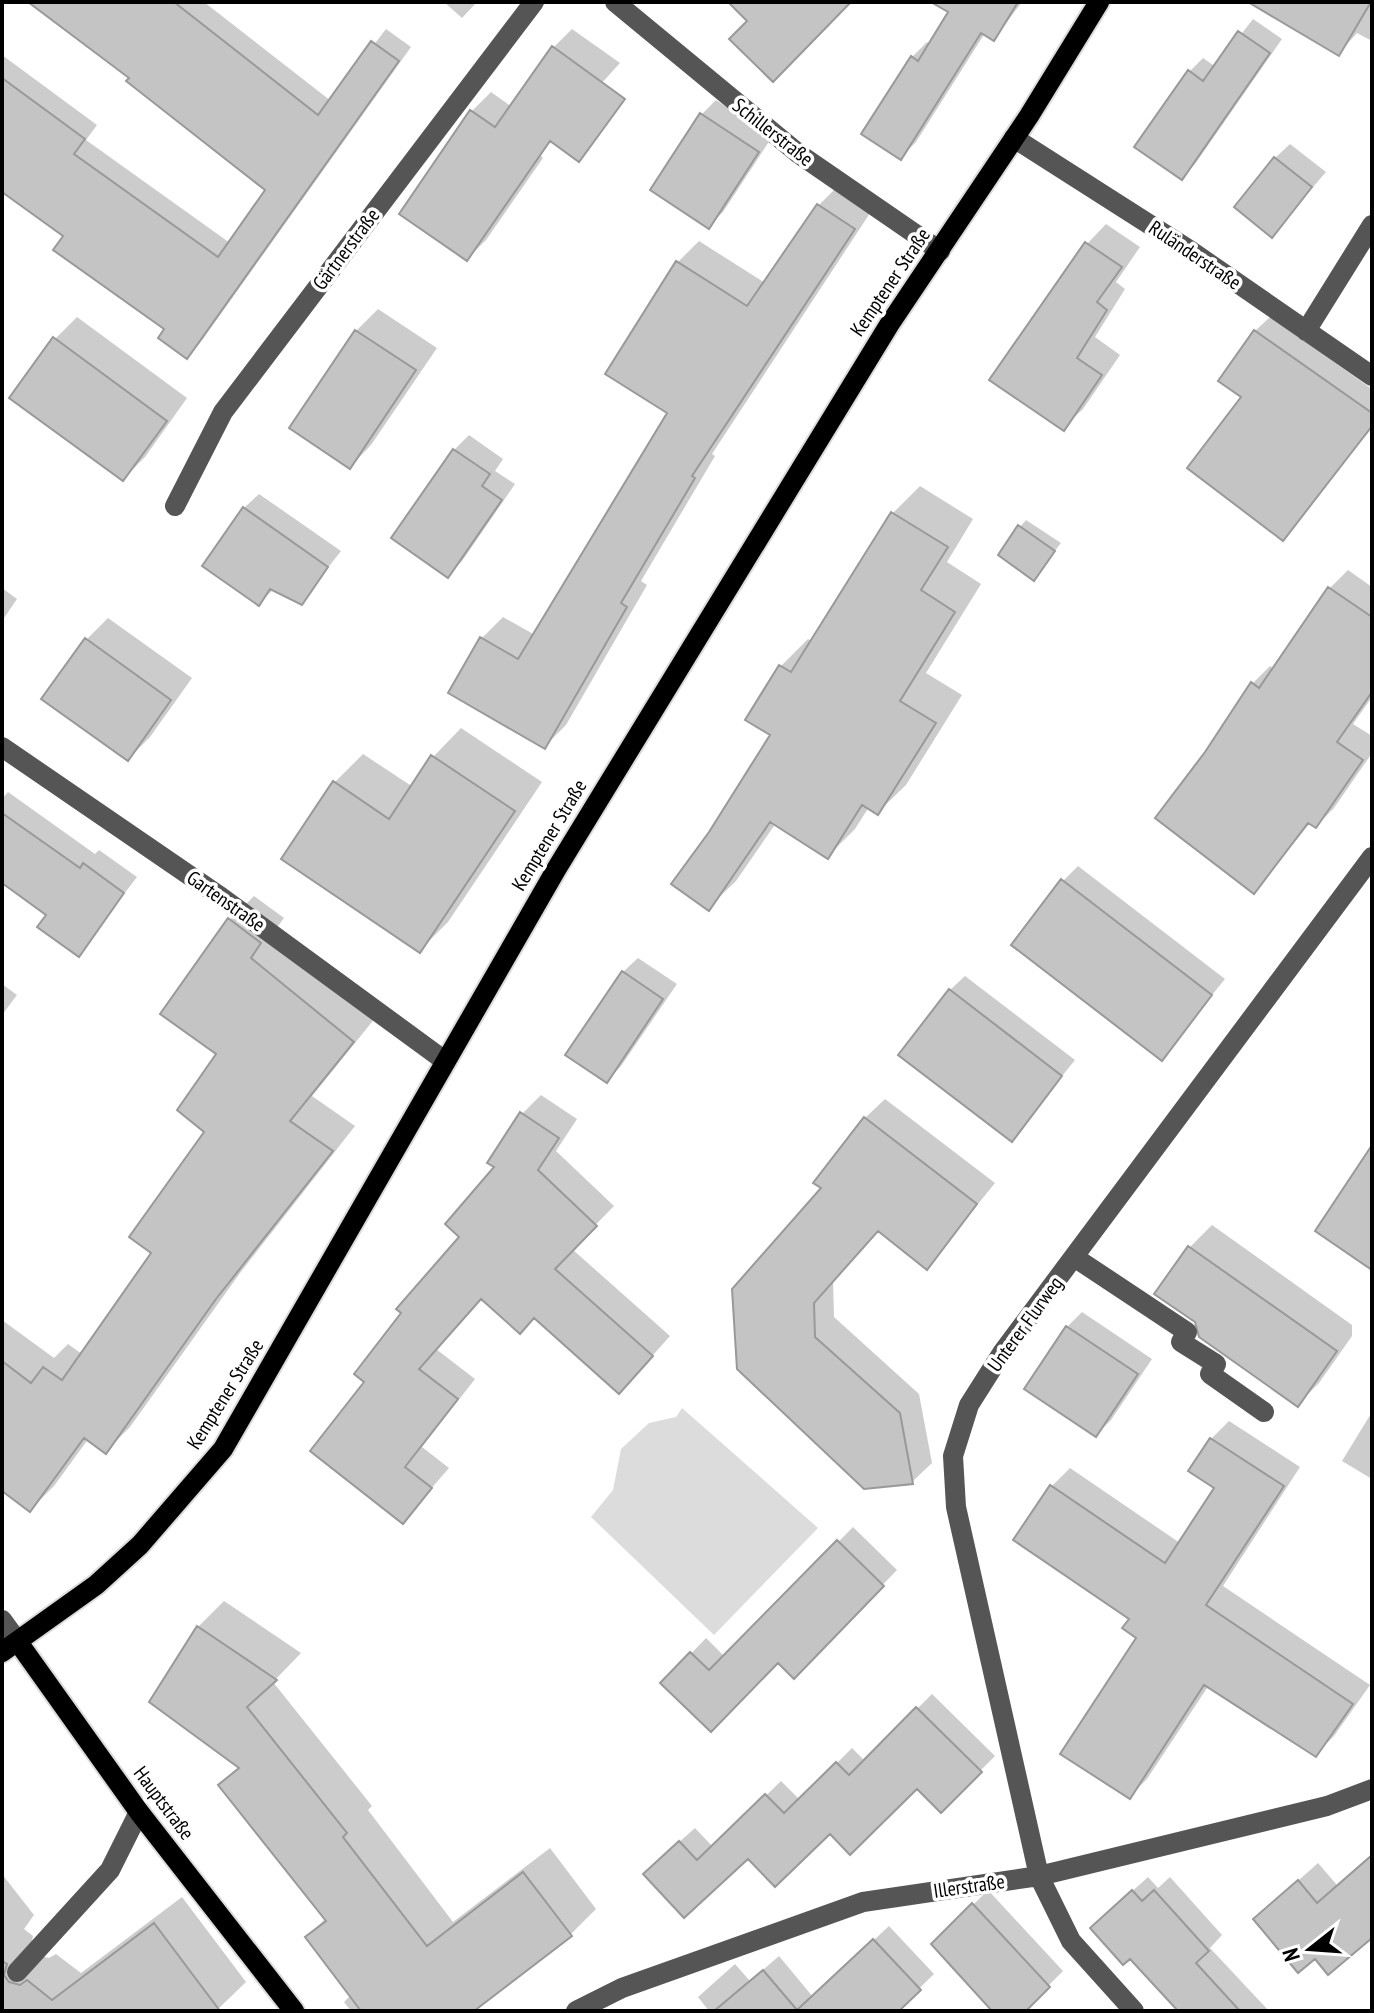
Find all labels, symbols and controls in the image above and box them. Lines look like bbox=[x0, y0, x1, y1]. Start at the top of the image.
street label: Schillerstraße bbox=[727, 92, 819, 172]
street label: Gärtnerstraße bbox=[307, 203, 385, 295]
street label: Ruländerstraße bbox=[1144, 215, 1246, 295]
street label: Kemptener Straße bbox=[844, 223, 936, 341]
street label: Kemptener Straße bbox=[506, 775, 592, 895]
street label: Gartenstraße bbox=[182, 865, 270, 937]
street label: Unterer Flurweg bbox=[982, 1271, 1068, 1377]
street label: Kemptener Straße bbox=[181, 1334, 269, 1454]
street label: Hauptstraße bbox=[128, 1761, 200, 1845]
street label: Illerstraße bbox=[932, 1868, 1006, 1904]
north arrow bbox=[1270, 1909, 1350, 1989]
text: N bbox=[1276, 1945, 1306, 1965]

